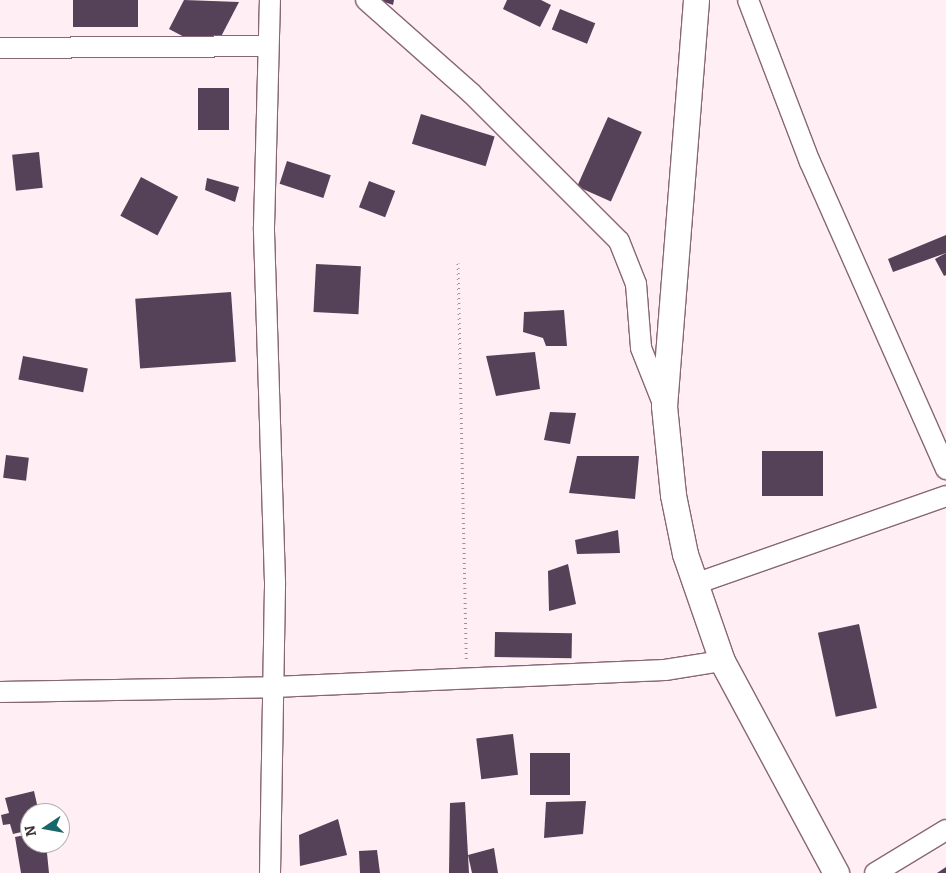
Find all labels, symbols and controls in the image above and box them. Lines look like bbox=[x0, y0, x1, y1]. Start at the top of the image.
north arrow bbox=[20, 803, 70, 853]
text: N bbox=[21, 824, 40, 838]

